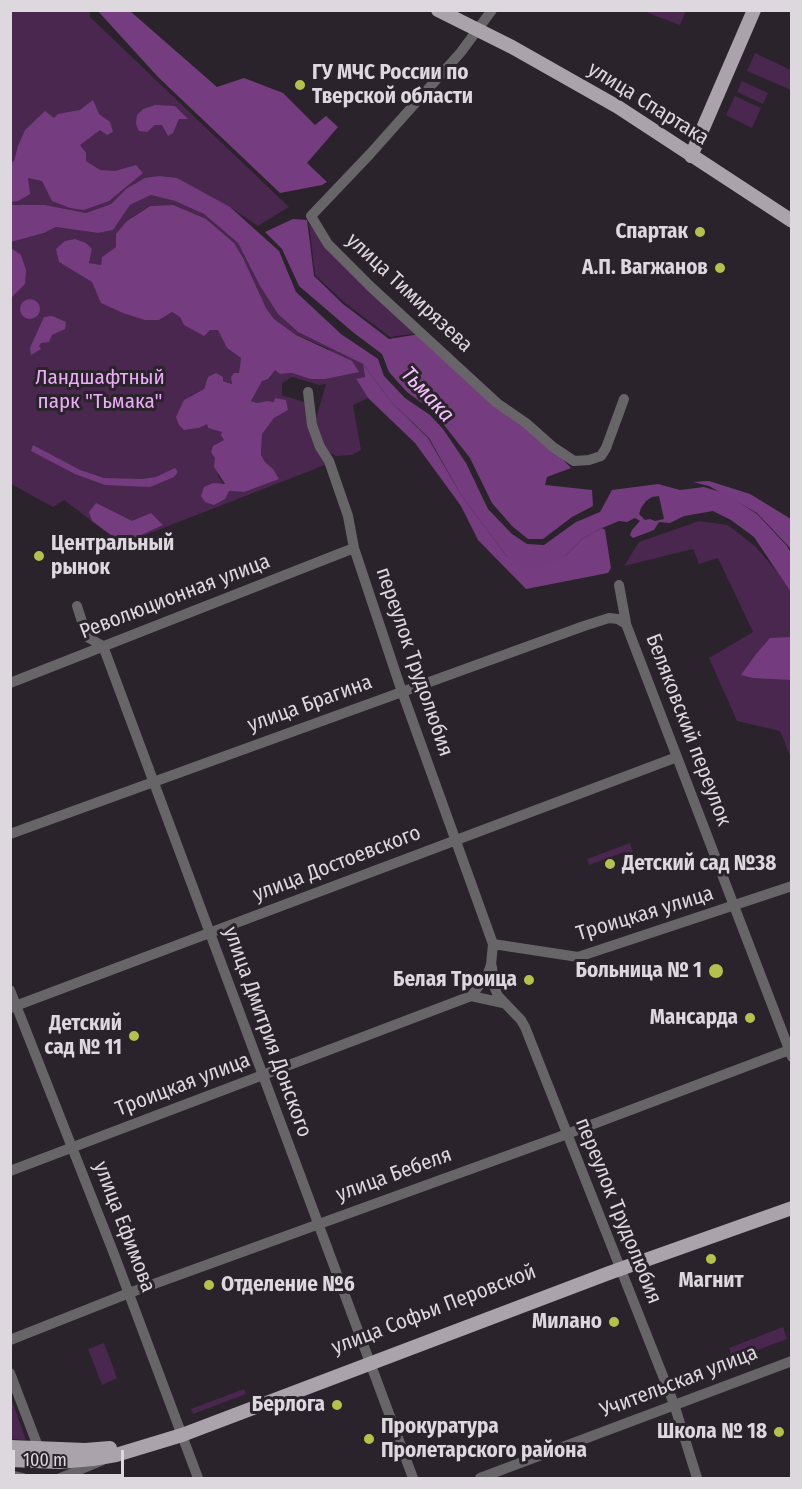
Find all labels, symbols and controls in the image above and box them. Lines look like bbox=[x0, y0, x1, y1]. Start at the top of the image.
street label: улица Спартака bbox=[583, 57, 713, 151]
place label: ГУ МЧС России по Тверской области bbox=[312, 60, 473, 110]
marker: ГУ МЧС России по Тверской области bbox=[293, 78, 307, 92]
place label: Спартак bbox=[616, 219, 688, 245]
marker: Спартак bbox=[693, 225, 707, 239]
street label: улица Тимирязева bbox=[341, 228, 477, 358]
place label: А.П. Вагжанов bbox=[582, 255, 708, 281]
marker: А.П. Вагжанов bbox=[713, 261, 727, 275]
water label: Тьмака bbox=[395, 362, 459, 428]
park label: Ландшафтный парк "Тьмака" bbox=[35, 365, 165, 415]
place label: Центральный рынок bbox=[51, 531, 174, 581]
marker: Центральный рынок bbox=[32, 549, 46, 563]
street label: Революционная улица bbox=[76, 549, 274, 645]
street label: переулок Трудолюбия bbox=[370, 564, 458, 760]
street label: Беляковский переулок bbox=[640, 630, 736, 830]
street label: улица Брагина bbox=[244, 670, 376, 738]
street label: улица Достоевского bbox=[250, 820, 424, 908]
place label: Детский сад №38 bbox=[622, 851, 776, 877]
marker: Детский сад №38 bbox=[603, 857, 617, 871]
street label: Троицкая улица bbox=[573, 881, 717, 947]
street label: улица Дмитрия Донского bbox=[217, 923, 317, 1141]
place label: Больница № 1 bbox=[576, 958, 702, 984]
marker: Больница № 1 bbox=[707, 962, 725, 980]
place label: Белая Троица bbox=[393, 967, 517, 993]
marker: Белая Троица bbox=[522, 973, 536, 987]
place label: Мансарда bbox=[650, 1005, 738, 1031]
place label: Детский сад № 11 bbox=[44, 1011, 122, 1061]
marker: Мансарда bbox=[743, 1011, 757, 1025]
marker: Детский сад № 11 bbox=[127, 1029, 141, 1043]
street label: Троицкая улица bbox=[112, 1048, 254, 1122]
street label: переулок Трудолюбия bbox=[569, 1114, 667, 1308]
street label: улица Бебеля bbox=[333, 1142, 455, 1208]
street label: улица Ефимова bbox=[87, 1158, 161, 1296]
marker: Магнит bbox=[704, 1252, 718, 1266]
street label: улица Софьи Перовской bbox=[328, 1259, 540, 1361]
place label: Магнит bbox=[678, 1268, 744, 1294]
place label: Отделение №6 bbox=[221, 1272, 355, 1298]
marker: Отделение №6 bbox=[202, 1278, 216, 1292]
place label: Милано bbox=[532, 1309, 602, 1335]
marker: Милано bbox=[607, 1315, 621, 1329]
street label: Учительская улица bbox=[597, 1340, 761, 1424]
place label: Берлога bbox=[252, 1392, 325, 1418]
marker: Берлога bbox=[330, 1398, 344, 1412]
place label: Прокуратура Пролетарского района bbox=[381, 1414, 587, 1464]
place label: Школа № 18 bbox=[657, 1419, 767, 1445]
marker: Школа № 18 bbox=[772, 1425, 786, 1439]
marker: Прокуратура Пролетарского района bbox=[362, 1432, 376, 1446]
scale bar bbox=[15, 1438, 128, 1476]
text: 100 m bbox=[23, 1449, 67, 1471]

